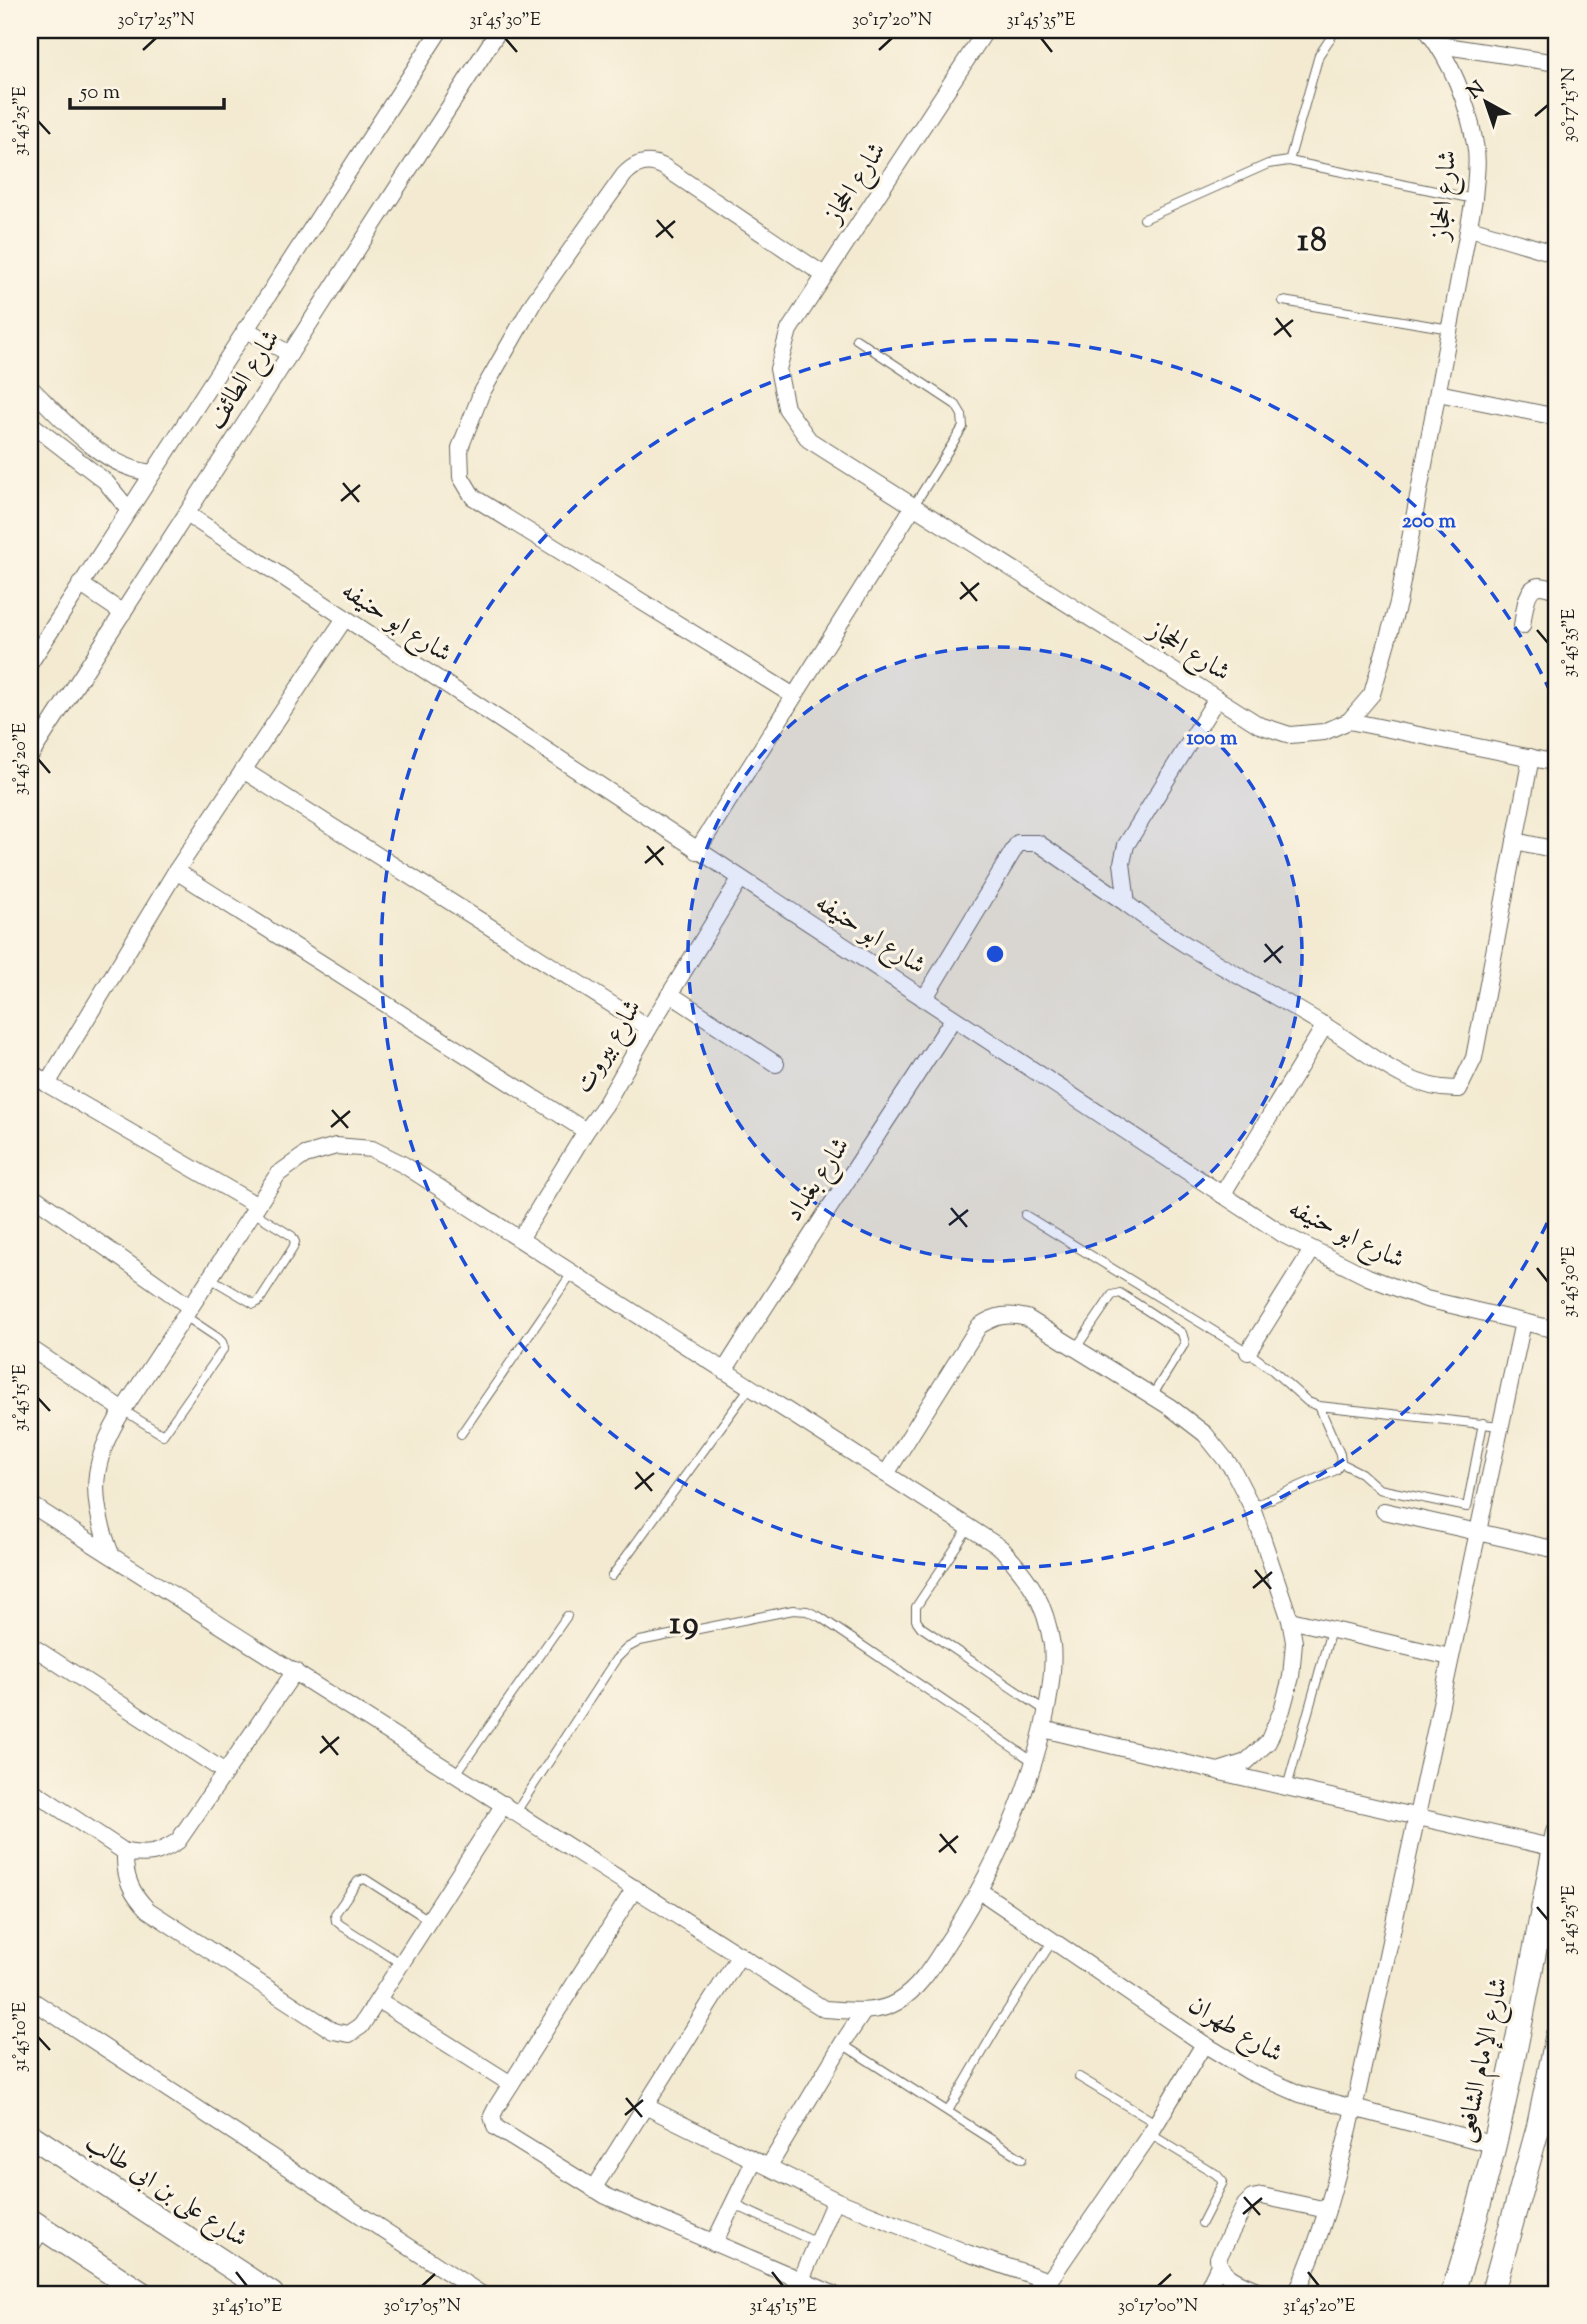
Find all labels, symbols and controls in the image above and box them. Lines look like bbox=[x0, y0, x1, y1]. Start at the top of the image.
text: 30°17'25"N bbox=[117, 8, 195, 34]
text: 31°45'30"E bbox=[469, 8, 541, 34]
text: 30°17'20"N bbox=[852, 8, 932, 34]
text: 31°45'35"E bbox=[1007, 8, 1076, 34]
scale bar bbox=[70, 66, 224, 110]
north arrow bbox=[1450, 66, 1520, 136]
text: 30°17'15"N bbox=[1557, 67, 1583, 143]
text: N bbox=[1462, 76, 1491, 106]
text: 50 m bbox=[79, 78, 120, 108]
text: 31°45'25"E bbox=[8, 86, 34, 156]
street label: شارع الحجاز bbox=[814, 135, 897, 234]
street label: شارع الحجاز bbox=[1422, 149, 1468, 245]
district label: 18 bbox=[1297, 218, 1329, 266]
street label: شارع الطائف bbox=[198, 323, 291, 438]
text: 200 m bbox=[1402, 507, 1457, 537]
street label: شارع ابو حنيفه bbox=[333, 573, 459, 673]
text: 31°45'35"E bbox=[1557, 608, 1583, 677]
street label: شارع الحجاز bbox=[1138, 611, 1237, 692]
text: 31°45'20"E bbox=[8, 723, 34, 795]
text: 100 m bbox=[1187, 724, 1238, 754]
street label: شارع ابو حنيفه bbox=[807, 885, 933, 985]
centre of rings bbox=[983, 942, 1007, 966]
street label: شارع بيروت bbox=[566, 993, 653, 1102]
street label: شارع بغداد bbox=[776, 1130, 861, 1230]
street label: شارع ابو حنيفه bbox=[1281, 1191, 1410, 1280]
text: 31°45'30"E bbox=[1557, 1246, 1583, 1318]
text: 31°45'15"E bbox=[8, 1364, 34, 1432]
district label: 19 bbox=[670, 1601, 700, 1649]
text: 31°45'25"E bbox=[1557, 1885, 1583, 1955]
street label: شارع الإمام الشافعى bbox=[1447, 1974, 1521, 2146]
street label: شارع طهران bbox=[1180, 1987, 1290, 2074]
text: 31°45'10"E bbox=[8, 2002, 34, 2072]
street label: شارع على بن ابى طالب bbox=[77, 2125, 255, 2258]
text: 31°45'10"E bbox=[212, 2294, 282, 2320]
text: 30°17'05"N bbox=[383, 2294, 461, 2320]
text: 31°45'15"E bbox=[749, 2294, 817, 2320]
text: 30°17'00"N bbox=[1118, 2294, 1198, 2320]
text: 31°45'20"E bbox=[1283, 2294, 1355, 2320]

